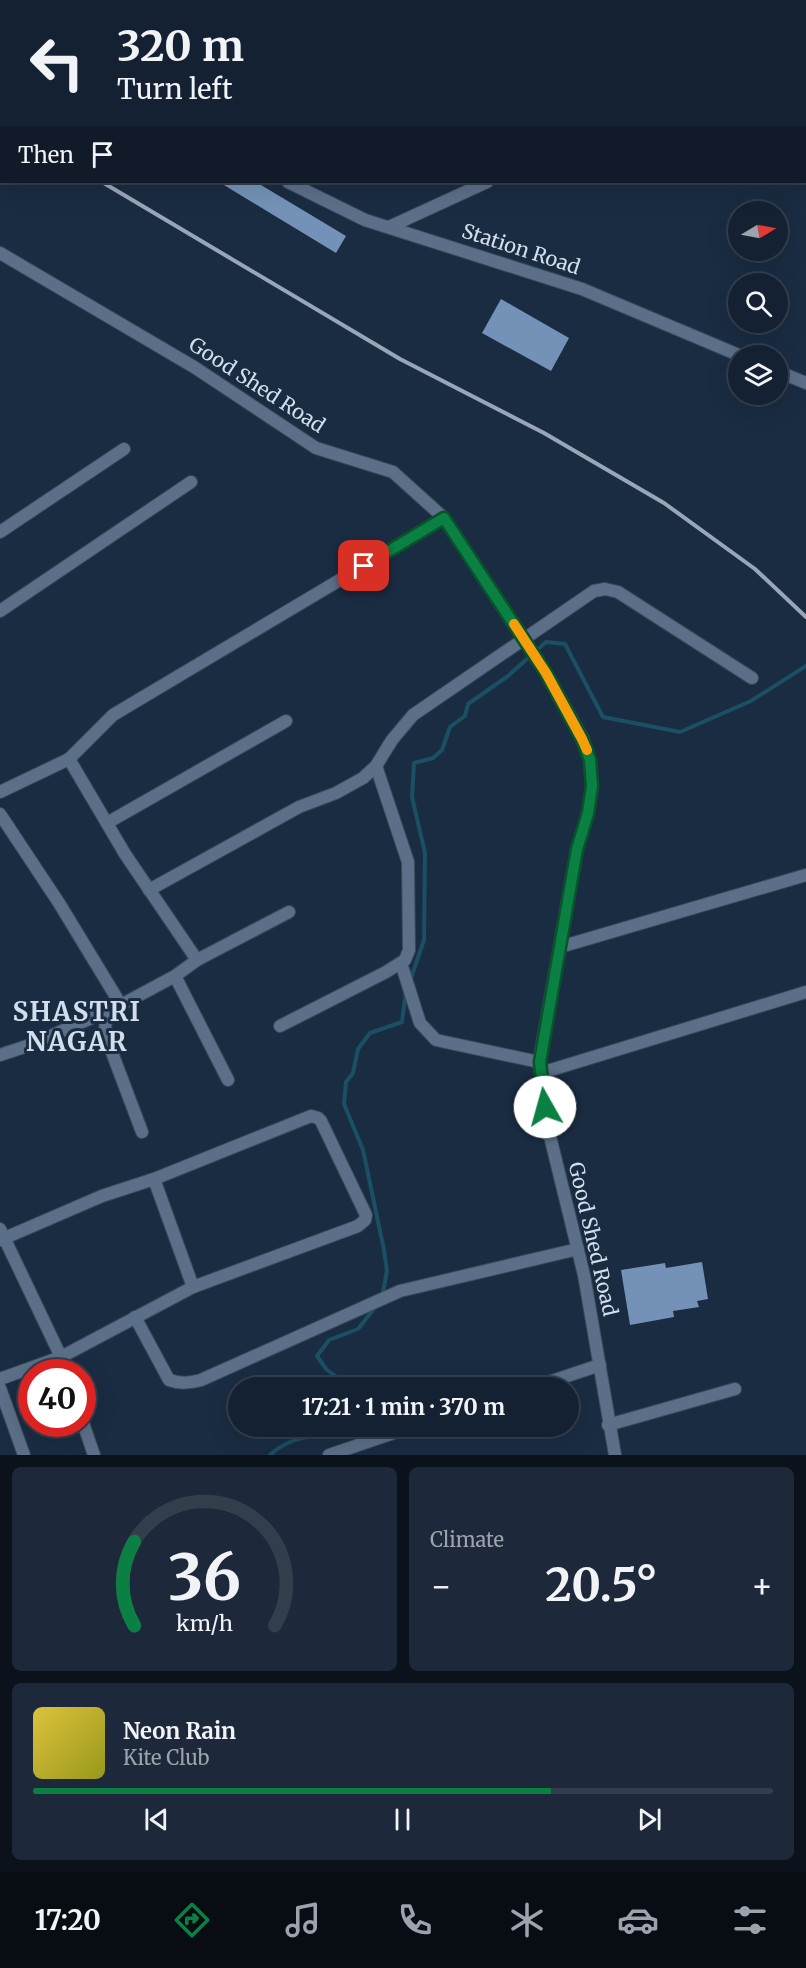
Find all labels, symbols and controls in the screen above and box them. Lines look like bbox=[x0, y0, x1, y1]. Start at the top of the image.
text: 320 m bbox=[117, 20, 244, 72]
icon: left bbox=[18, 24, 96, 102]
text: Turn left bbox=[117, 72, 232, 106]
icon: arrive bbox=[86, 138, 119, 171]
text: Then bbox=[18, 141, 74, 169]
north arrow bbox=[728, 201, 788, 261]
map controls bbox=[728, 201, 788, 405]
street label: Station Road bbox=[459, 218, 583, 279]
button: search bbox=[728, 273, 788, 333]
street label: Good Shed Road bbox=[185, 331, 330, 438]
button: layers bbox=[728, 345, 788, 405]
pin bbox=[338, 540, 389, 591]
icon: arrive bbox=[347, 549, 380, 582]
district label: SHASTRI NAGAR bbox=[13, 995, 141, 1058]
position arrow bbox=[513, 1075, 577, 1139]
street label: Good Shed Road bbox=[564, 1160, 623, 1318]
speed limit sign: 40 bbox=[18, 1359, 96, 1437]
text: 17:21 · 1 min · 370 m bbox=[302, 1393, 505, 1421]
text: Climate bbox=[430, 1527, 504, 1552]
text: 36 bbox=[168, 1539, 241, 1617]
text: 20.5° bbox=[545, 1557, 658, 1613]
text: − bbox=[430, 1566, 452, 1607]
text: + bbox=[751, 1566, 773, 1607]
text: km/h bbox=[176, 1610, 233, 1637]
text: Neon Rain bbox=[123, 1717, 236, 1745]
text: Kite Club bbox=[123, 1745, 209, 1770]
icon: previous bbox=[140, 1803, 173, 1836]
icon: pause bbox=[386, 1803, 419, 1836]
icon: next bbox=[633, 1803, 666, 1836]
icon: directions bbox=[171, 1899, 213, 1941]
icon: music bbox=[282, 1899, 324, 1941]
icon: phone bbox=[394, 1899, 436, 1941]
icon: climate bbox=[506, 1899, 548, 1941]
icon: car bbox=[617, 1899, 659, 1941]
icon: filters bbox=[729, 1899, 771, 1941]
text: 17:20 bbox=[35, 1903, 101, 1937]

